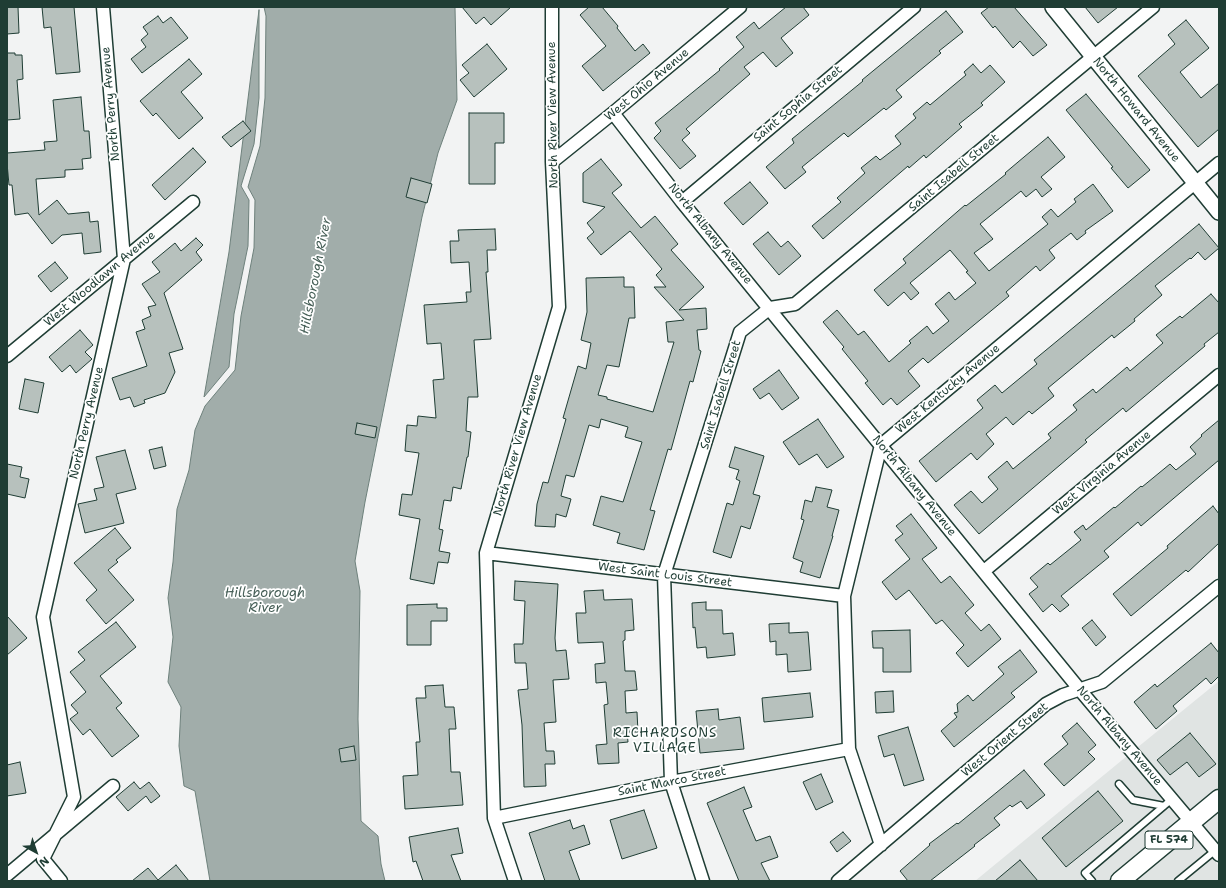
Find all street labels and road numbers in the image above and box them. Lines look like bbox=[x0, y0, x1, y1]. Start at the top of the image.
street label: North River View Avenue bbox=[545, 41, 561, 189]
street label: North Perry Avenue bbox=[99, 46, 123, 162]
street label: West Ohio Avenue bbox=[602, 46, 692, 124]
street label: North Howard Avenue bbox=[1089, 55, 1183, 165]
street label: Saint Sophia Street bbox=[751, 63, 845, 145]
street label: Saint Isabell Street bbox=[906, 131, 1002, 215]
street label: North Albany Avenue bbox=[665, 181, 755, 287]
street label: West Woodlawn Avenue bbox=[41, 228, 159, 330]
street label: Saint Isabell Street bbox=[698, 339, 744, 451]
street label: West Kentucky Avenue bbox=[893, 341, 1003, 437]
street label: North Perry Avenue bbox=[67, 365, 107, 481]
street label: North River View Avenue bbox=[491, 372, 545, 518]
street label: West Virginia Avenue bbox=[1050, 428, 1154, 518]
street label: North Albany Avenue bbox=[869, 433, 959, 539]
street label: West Saint Louis Street bbox=[597, 560, 733, 590]
street label: North Albany Avenue bbox=[1073, 683, 1165, 789]
street label: West Orient Street bbox=[959, 700, 1051, 780]
street label: Saint Marco Street bbox=[617, 764, 727, 800]
road number: FL 574 bbox=[1145, 831, 1193, 849]

